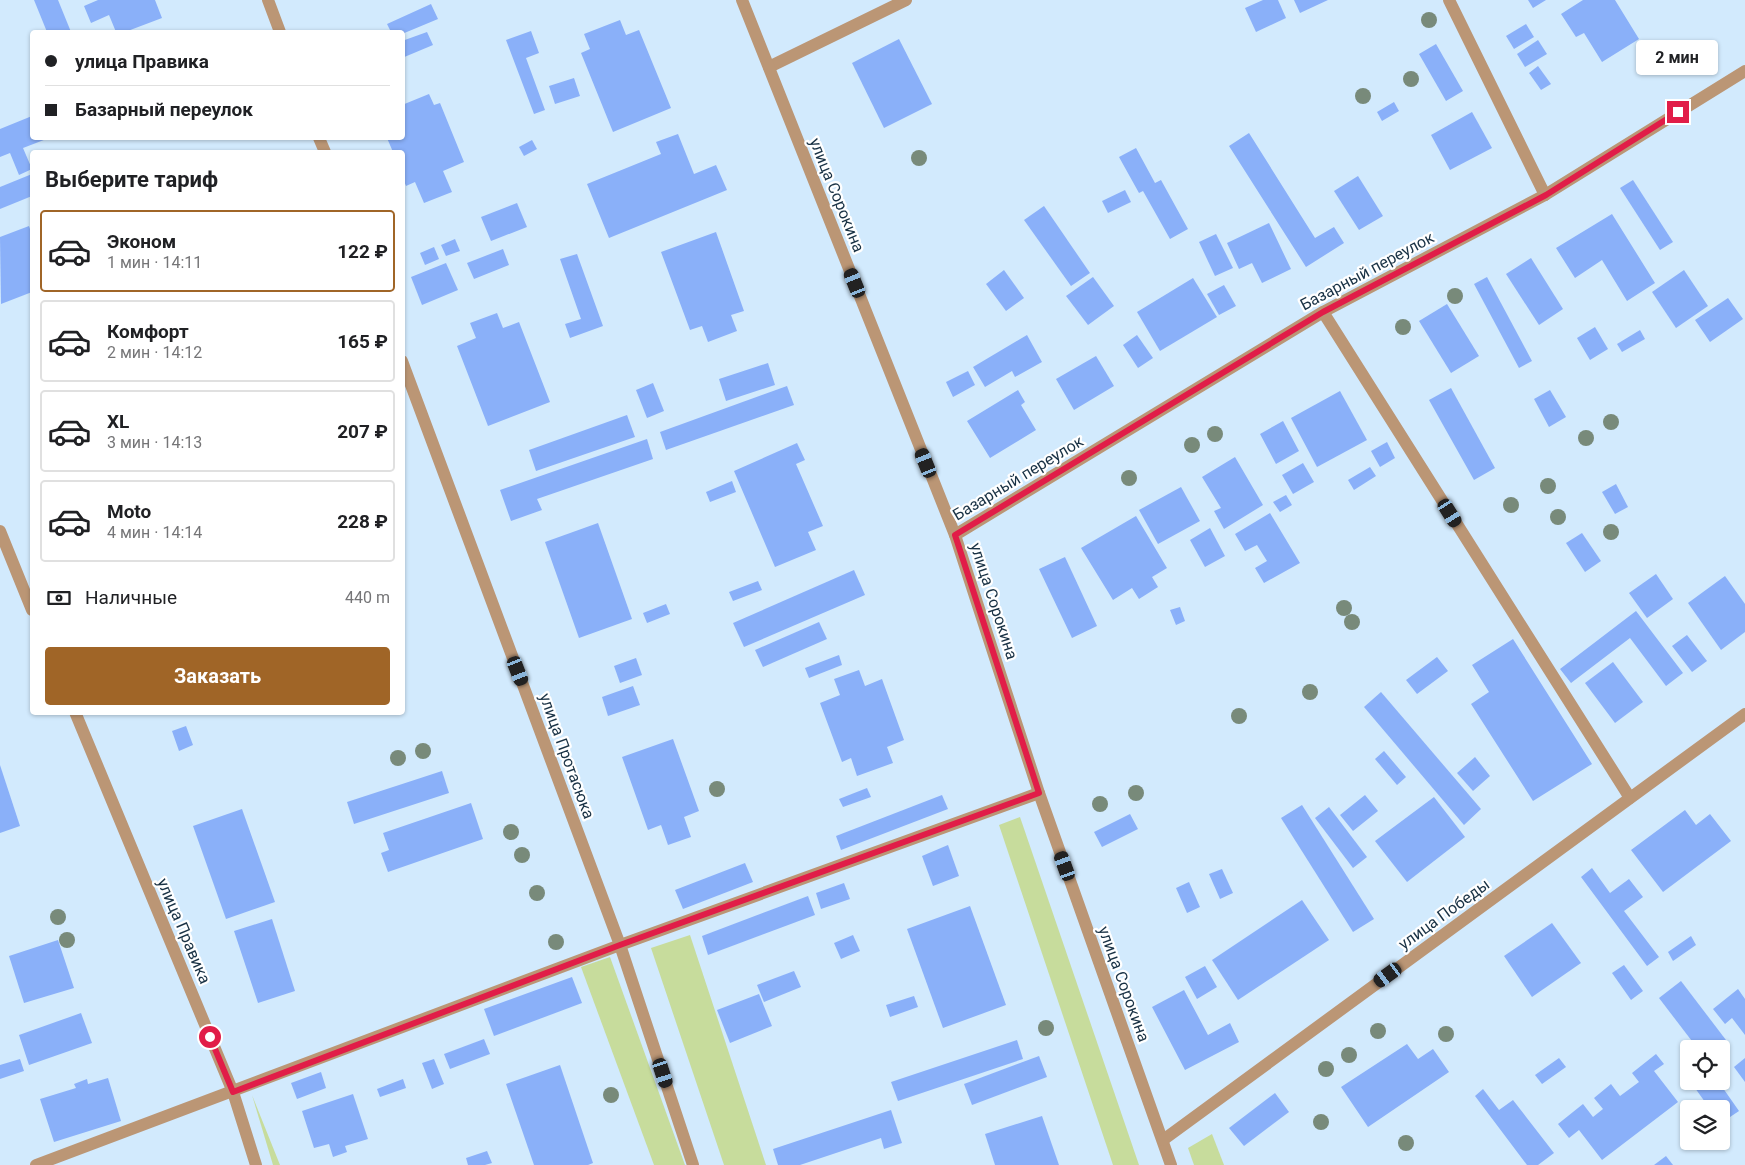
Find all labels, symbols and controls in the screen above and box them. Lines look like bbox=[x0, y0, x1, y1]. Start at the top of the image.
callout: 2 мин bbox=[1637, 39, 1719, 74]
text: 2 мин bbox=[1655, 48, 1699, 67]
text: улица Правика bbox=[75, 50, 209, 73]
text: Базарный переулок bbox=[75, 98, 253, 121]
route end bbox=[1667, 101, 1689, 123]
street label: улица Сорокина bbox=[805, 135, 869, 255]
text: Выберите тариф bbox=[45, 167, 218, 192]
street label: Базарный переулок bbox=[1297, 228, 1437, 314]
icon: car bbox=[47, 229, 92, 274]
text: Эконом bbox=[107, 230, 176, 253]
text: 122 ₽ bbox=[337, 240, 388, 263]
text: 1 мин · 14:11 bbox=[107, 253, 202, 272]
car bbox=[842, 266, 867, 300]
icon: car bbox=[47, 319, 92, 364]
text: Комфорт bbox=[107, 320, 189, 343]
text: 165 ₽ bbox=[337, 330, 388, 353]
text: 2 мин · 14:12 bbox=[107, 343, 202, 362]
icon: car bbox=[47, 409, 92, 454]
text: XL bbox=[107, 410, 129, 433]
text: 207 ₽ bbox=[337, 420, 388, 443]
street label: Базарный переулок bbox=[949, 431, 1087, 524]
text: 3 мин · 14:13 bbox=[107, 433, 202, 452]
car bbox=[913, 446, 938, 480]
car bbox=[1435, 496, 1464, 530]
icon: car bbox=[47, 499, 92, 544]
text: Moto bbox=[107, 500, 151, 523]
text: 228 ₽ bbox=[337, 510, 388, 533]
text: 4 мин · 14:14 bbox=[107, 523, 202, 542]
street label: улица Сорокина bbox=[966, 540, 1022, 662]
icon: cash bbox=[45, 584, 73, 612]
text: Наличные bbox=[85, 586, 177, 609]
text: 440 m bbox=[345, 588, 390, 607]
button: Заказать bbox=[45, 647, 390, 705]
car bbox=[505, 654, 530, 688]
street label: улица Протасюка bbox=[535, 691, 599, 821]
car bbox=[1052, 849, 1077, 883]
street label: улица Правика bbox=[153, 875, 215, 987]
street label: улица Победы bbox=[1395, 875, 1493, 953]
street label: улица Сорокина bbox=[1094, 924, 1154, 1044]
car bbox=[1371, 960, 1404, 990]
route start bbox=[199, 1026, 221, 1048]
map controls bbox=[1680, 1040, 1730, 1150]
button: locate bbox=[1680, 1040, 1730, 1090]
car bbox=[651, 1056, 674, 1090]
button: layers bbox=[1680, 1100, 1730, 1150]

